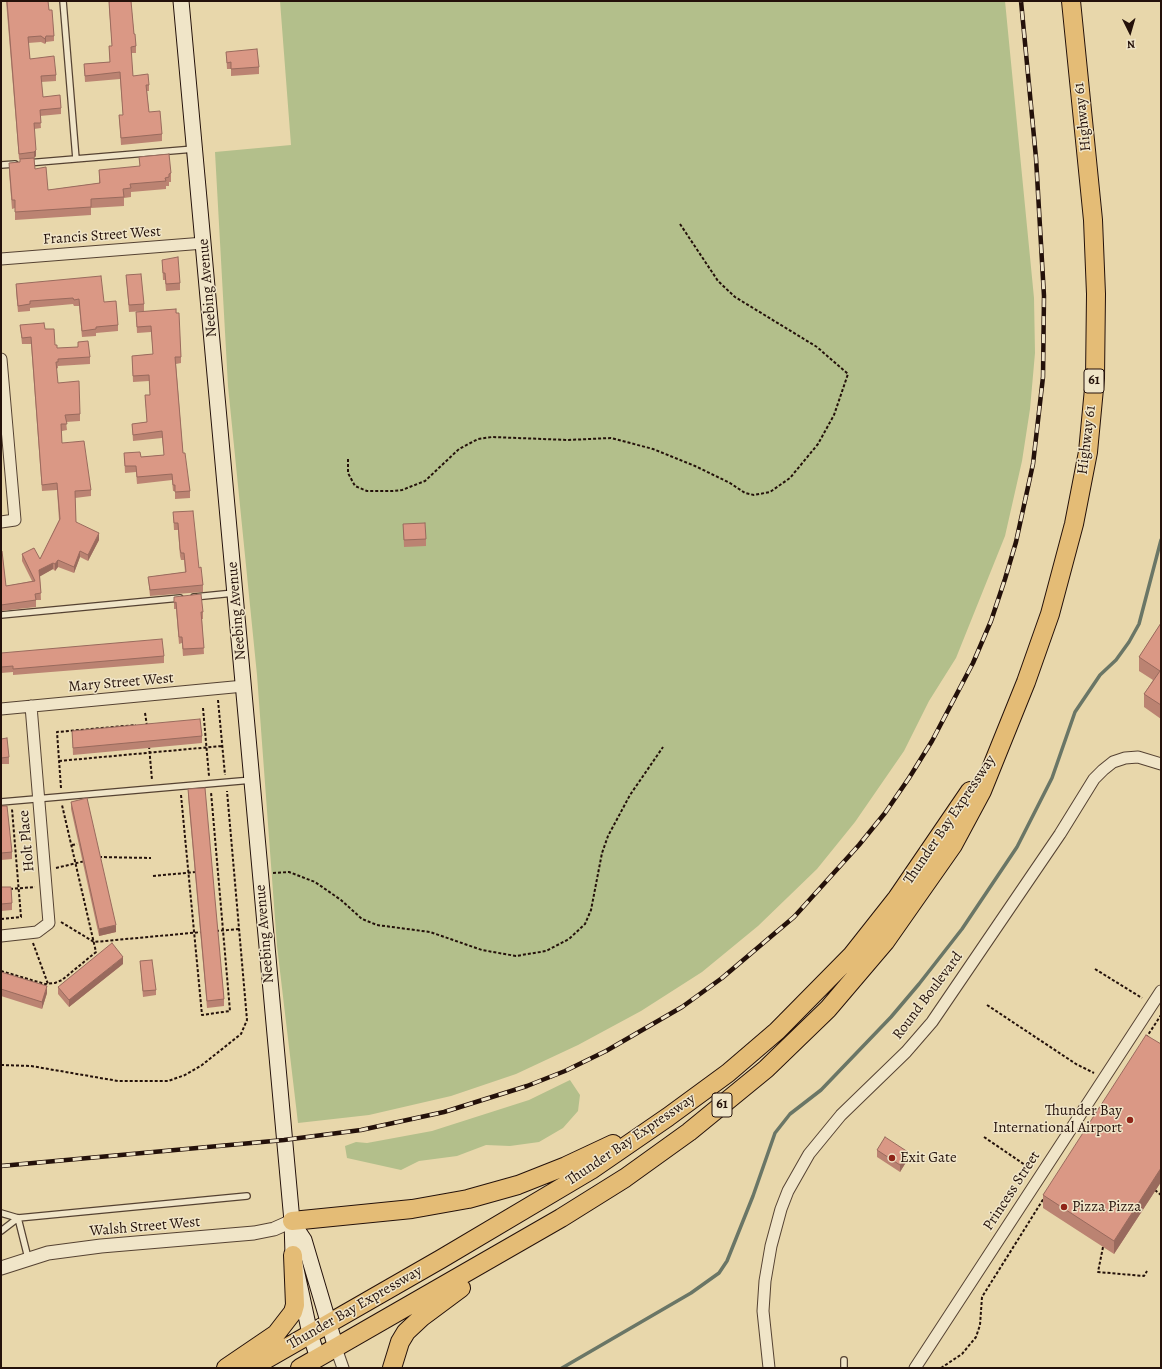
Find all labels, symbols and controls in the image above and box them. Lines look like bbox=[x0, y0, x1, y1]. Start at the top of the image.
north arrow bbox=[1110, 12, 1150, 52]
text: N bbox=[1126, 37, 1136, 52]
street label: Highway 61 bbox=[1070, 82, 1096, 152]
street label: Francis Street West bbox=[42, 223, 162, 249]
street label: Neebing Avenue bbox=[195, 238, 221, 338]
road number: 61 bbox=[1084, 369, 1104, 393]
street label: Highway 61 bbox=[1074, 404, 1100, 476]
street label: Neebing Avenue bbox=[224, 561, 250, 661]
street label: Mary Street West bbox=[68, 669, 174, 697]
street label: Thunder Bay Expressway bbox=[900, 752, 1000, 888]
street label: Holt Place bbox=[15, 809, 39, 873]
street label: Neebing Avenue bbox=[252, 884, 278, 984]
street label: Round Boulevard bbox=[889, 948, 967, 1044]
street label: Thunder Bay Expressway bbox=[563, 1090, 699, 1190]
road number: 61 bbox=[712, 1093, 732, 1117]
place label: Thunder Bay International Airport bbox=[993, 1102, 1122, 1137]
marker: Thunder Bay International Airport bbox=[1125, 1115, 1135, 1125]
street label: Princess Street bbox=[980, 1148, 1044, 1234]
place label: Exit Gate bbox=[900, 1149, 957, 1167]
marker: Exit Gate bbox=[887, 1153, 897, 1163]
place label: Pizza Pizza bbox=[1072, 1198, 1141, 1216]
marker: Pizza Pizza bbox=[1059, 1202, 1069, 1212]
street label: Walsh Street West bbox=[89, 1213, 201, 1241]
street label: Thunder Bay Expressway bbox=[285, 1262, 425, 1354]

